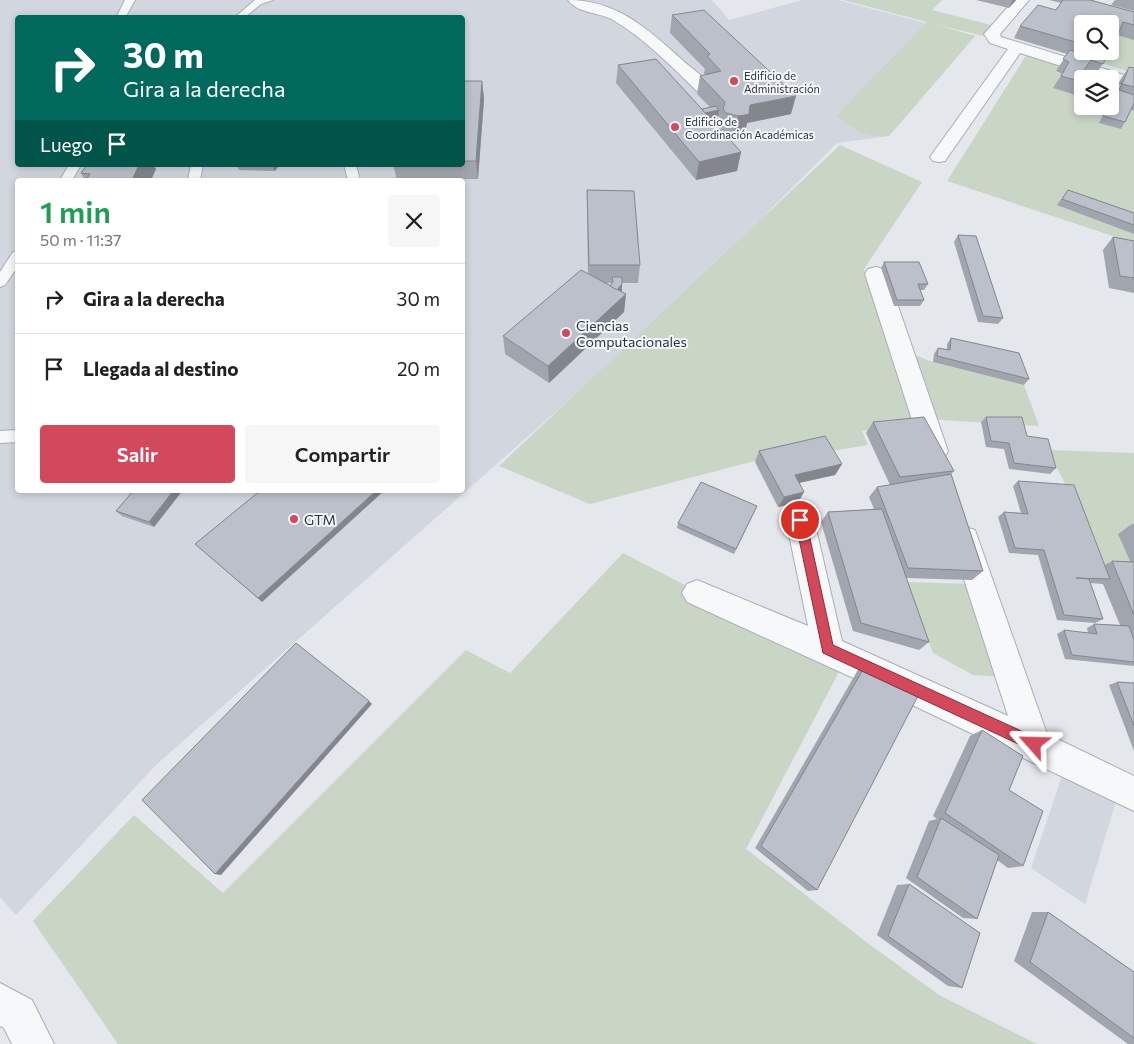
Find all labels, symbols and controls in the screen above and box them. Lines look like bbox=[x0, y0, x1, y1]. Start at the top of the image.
map controls bbox=[1074, 15, 1119, 115]
button: search bbox=[1074, 15, 1119, 60]
text: 30 m bbox=[123, 32, 204, 75]
icon: right bbox=[40, 35, 105, 100]
place label: Edificio de Administración bbox=[744, 69, 820, 95]
button: layers bbox=[1074, 70, 1119, 115]
text: Gira a la derecha bbox=[123, 75, 285, 102]
marker: Edificio de Administración bbox=[728, 75, 740, 87]
place label: Edificio de Coordinación Académicas bbox=[685, 115, 814, 141]
marker: Edificio de Coordinación Académicas bbox=[669, 121, 681, 133]
icon: arrive bbox=[103, 130, 131, 158]
text: Luego bbox=[40, 133, 93, 156]
text: 1 min bbox=[40, 192, 111, 229]
button: close bbox=[388, 195, 440, 247]
text: 50 m · 11:37 bbox=[40, 230, 122, 249]
icon: right bbox=[40, 285, 68, 313]
text: Gira a la derecha bbox=[83, 287, 225, 310]
text: 30 m bbox=[397, 287, 440, 310]
place label: Ciencias Computacionales bbox=[576, 317, 687, 350]
marker: Ciencias Computacionales bbox=[560, 327, 572, 339]
icon: arrive bbox=[40, 355, 68, 383]
text: Llegada al destino bbox=[83, 357, 239, 380]
text: 20 m bbox=[397, 357, 440, 380]
button: Salir bbox=[40, 425, 235, 483]
button: Compartir bbox=[245, 425, 440, 483]
pin bbox=[779, 499, 821, 541]
icon: arrive bbox=[786, 506, 814, 534]
place label: GTM bbox=[304, 511, 336, 528]
marker: GTM bbox=[288, 513, 300, 525]
position arrow bbox=[1007, 717, 1059, 769]

